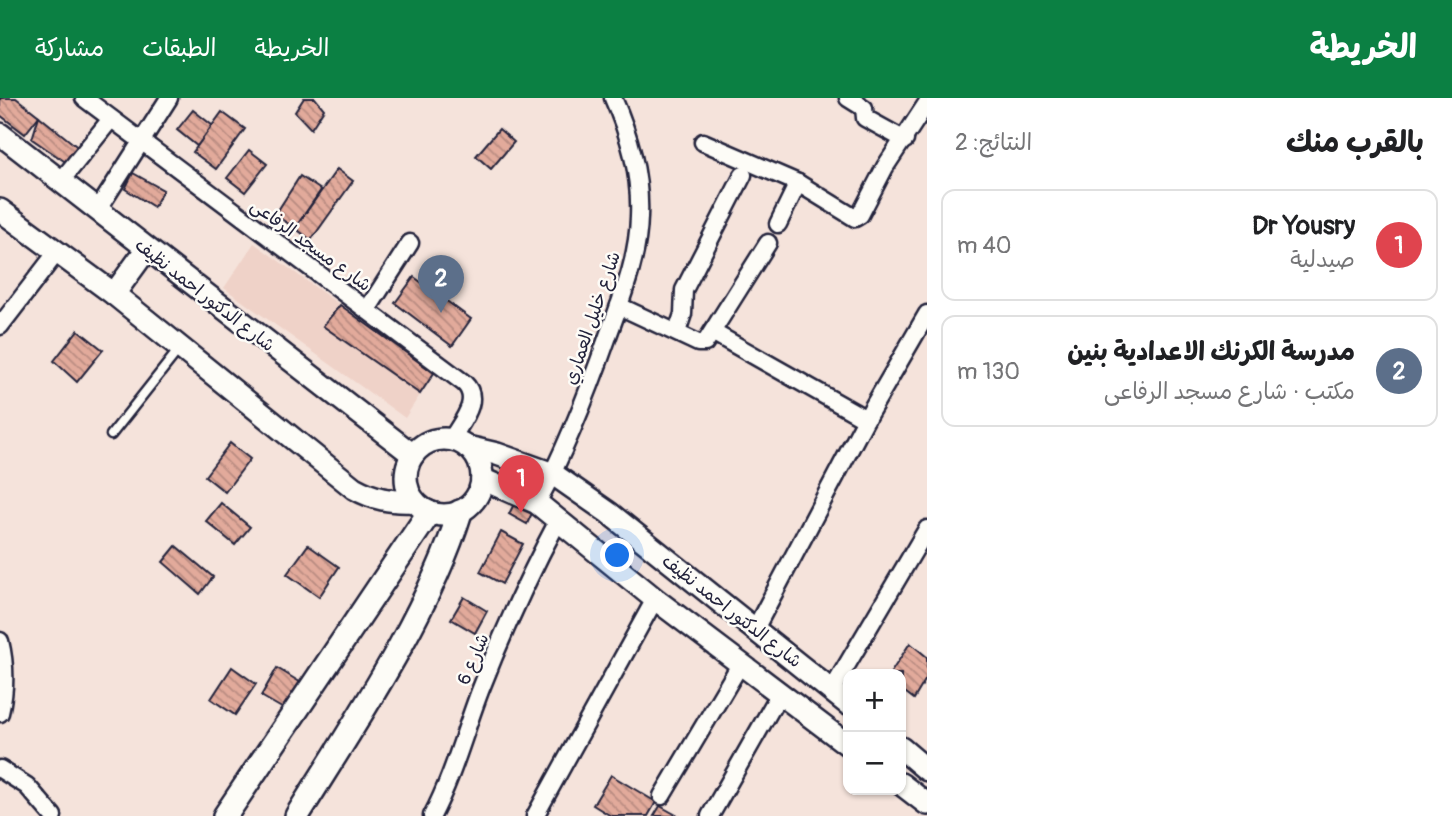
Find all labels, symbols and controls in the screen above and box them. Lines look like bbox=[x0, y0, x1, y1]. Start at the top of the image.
text: الخريطة bbox=[1310, 27, 1417, 68]
text: مشاركة bbox=[35, 34, 104, 63]
text: الطبقات bbox=[142, 34, 217, 63]
text: الخريطة bbox=[255, 34, 329, 63]
text: بالقرب منك bbox=[1286, 124, 1424, 161]
text: النتائج: 2 bbox=[955, 128, 1032, 157]
street label: شارع مسجد الرفاعى bbox=[246, 194, 376, 297]
text: Dr Yousry bbox=[1252, 210, 1355, 242]
text: 40 m bbox=[957, 231, 1012, 260]
text: 1 bbox=[1395, 231, 1404, 260]
street label: شارع الدكتور احمد نظيف bbox=[130, 234, 279, 357]
text: صيدلية bbox=[1290, 245, 1355, 274]
street label: شارع خليل العماري bbox=[559, 249, 627, 388]
pin: 2 bbox=[418, 255, 464, 313]
text: مدرسة الكرنك الاعدادية بنين bbox=[1067, 336, 1355, 368]
text: 130 m bbox=[957, 357, 1020, 386]
text: 2 bbox=[1393, 357, 1405, 386]
text: مكتب · شارع مسجد الرفاعى bbox=[1104, 377, 1355, 406]
pin: 1 bbox=[498, 455, 544, 513]
your location bbox=[600, 538, 634, 572]
street label: شارع الدكتور احمد نظيف bbox=[657, 550, 806, 673]
street label: شارع 6 bbox=[452, 630, 494, 688]
map controls bbox=[843, 669, 906, 795]
button: + bbox=[843, 669, 906, 732]
button: − bbox=[843, 732, 906, 795]

